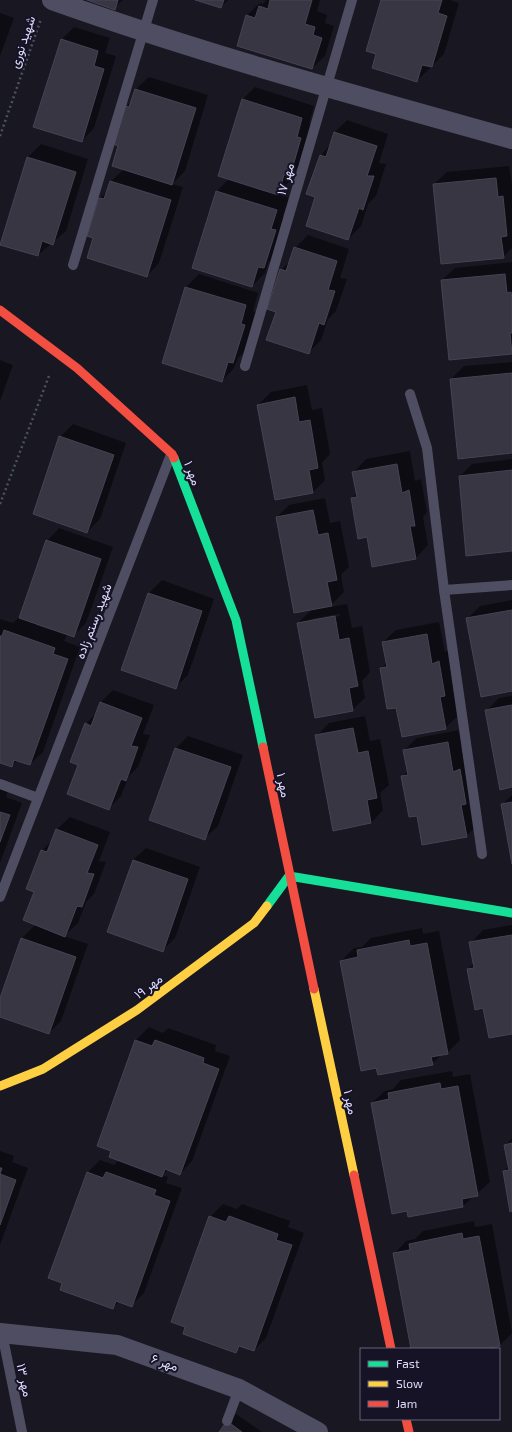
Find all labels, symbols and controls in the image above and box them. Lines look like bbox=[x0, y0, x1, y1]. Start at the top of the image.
street label: شهید نوری bbox=[6, 14, 39, 71]
street label: مهر ۱۷ bbox=[273, 161, 298, 197]
street label: مهر ۱ bbox=[180, 458, 205, 488]
street label: شهید رستم زاده bbox=[71, 581, 116, 661]
street label: مهر ۱ bbox=[273, 771, 294, 799]
street label: مهر ۱۹ bbox=[131, 970, 166, 1003]
street label: مهر ۱ bbox=[340, 1088, 361, 1116]
legend bbox=[360, 1348, 500, 1420]
street label: مهر ۶ bbox=[149, 1350, 181, 1375]
text: Fast bbox=[396, 1356, 420, 1370]
street label: مهر ۱۳ bbox=[13, 1362, 36, 1398]
text: Slow bbox=[396, 1376, 423, 1390]
text: Jam bbox=[396, 1396, 417, 1410]

